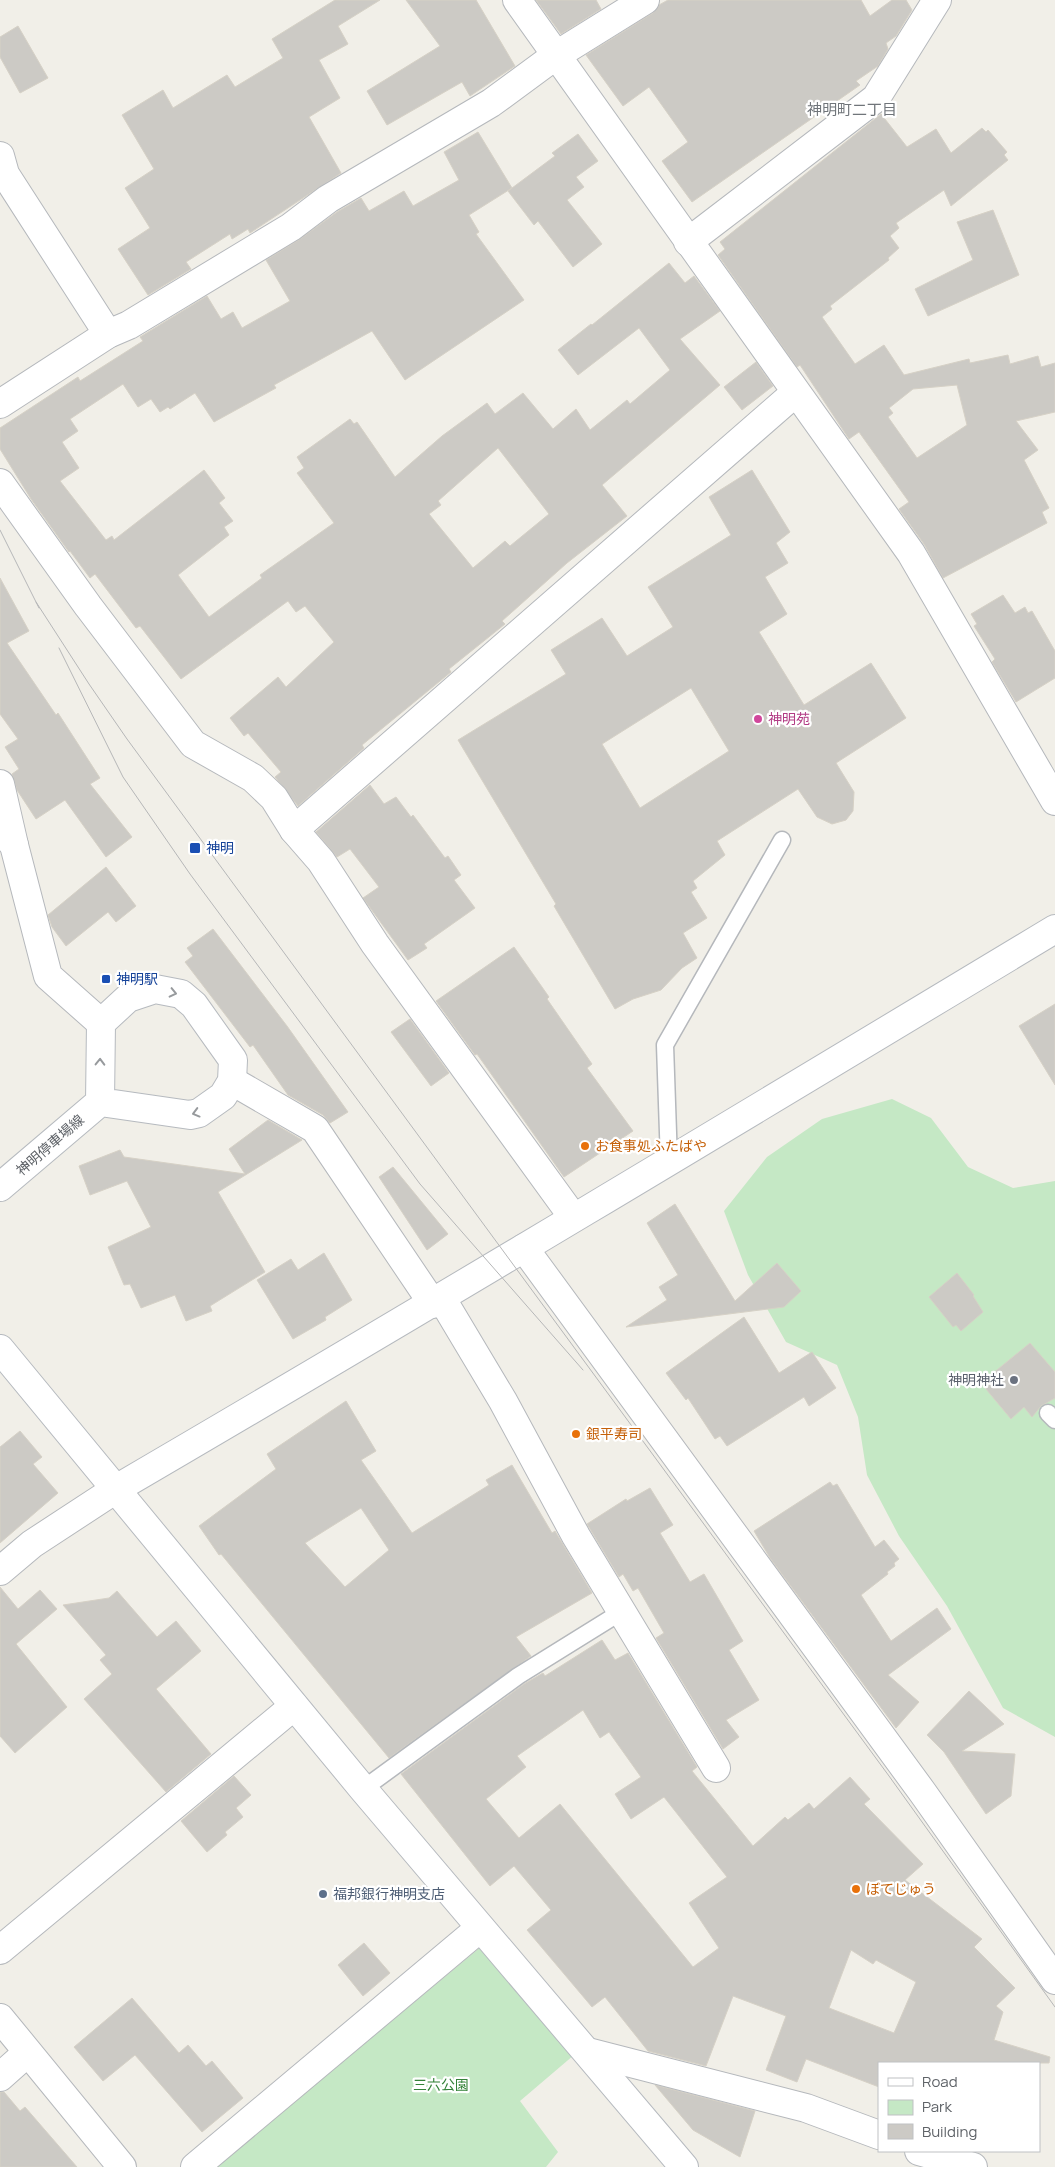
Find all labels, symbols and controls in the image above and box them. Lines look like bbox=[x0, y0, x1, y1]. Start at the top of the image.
district label: 神明町二丁目 bbox=[807, 99, 897, 120]
place label: 神明苑 bbox=[768, 709, 810, 728]
marker: 神明苑 bbox=[752, 713, 764, 725]
place label: 神明 bbox=[206, 838, 234, 857]
marker: 神明 bbox=[188, 841, 202, 855]
place label: 神明駅 bbox=[116, 969, 158, 988]
marker: 神明駅 bbox=[100, 973, 112, 985]
one-way arrow bbox=[168, 987, 177, 998]
one-way arrow bbox=[95, 1058, 105, 1066]
one-way arrow bbox=[193, 1107, 201, 1117]
street label: 神明停車場線 bbox=[12, 1110, 88, 1179]
place label: お食事処ふたばや bbox=[595, 1136, 707, 1155]
marker: お食事処ふたばや bbox=[579, 1140, 591, 1152]
place label: 神明神社 bbox=[948, 1370, 1004, 1389]
marker: 神明神社 bbox=[1008, 1374, 1020, 1386]
place label: 銀平寿司 bbox=[586, 1424, 642, 1443]
marker: 銀平寿司 bbox=[570, 1428, 582, 1440]
place label: ぼてじゅう bbox=[866, 1879, 936, 1898]
marker: ぼてじゅう bbox=[850, 1883, 862, 1895]
place label: 福邦銀行神明支店 bbox=[333, 1884, 445, 1903]
marker: 福邦銀行神明支店 bbox=[317, 1888, 329, 1900]
legend bbox=[878, 2062, 1040, 2152]
text: Road bbox=[922, 2071, 958, 2092]
park label: 三六公園 bbox=[413, 2075, 469, 2094]
text: Park bbox=[922, 2096, 952, 2117]
text: Building bbox=[922, 2121, 977, 2142]

